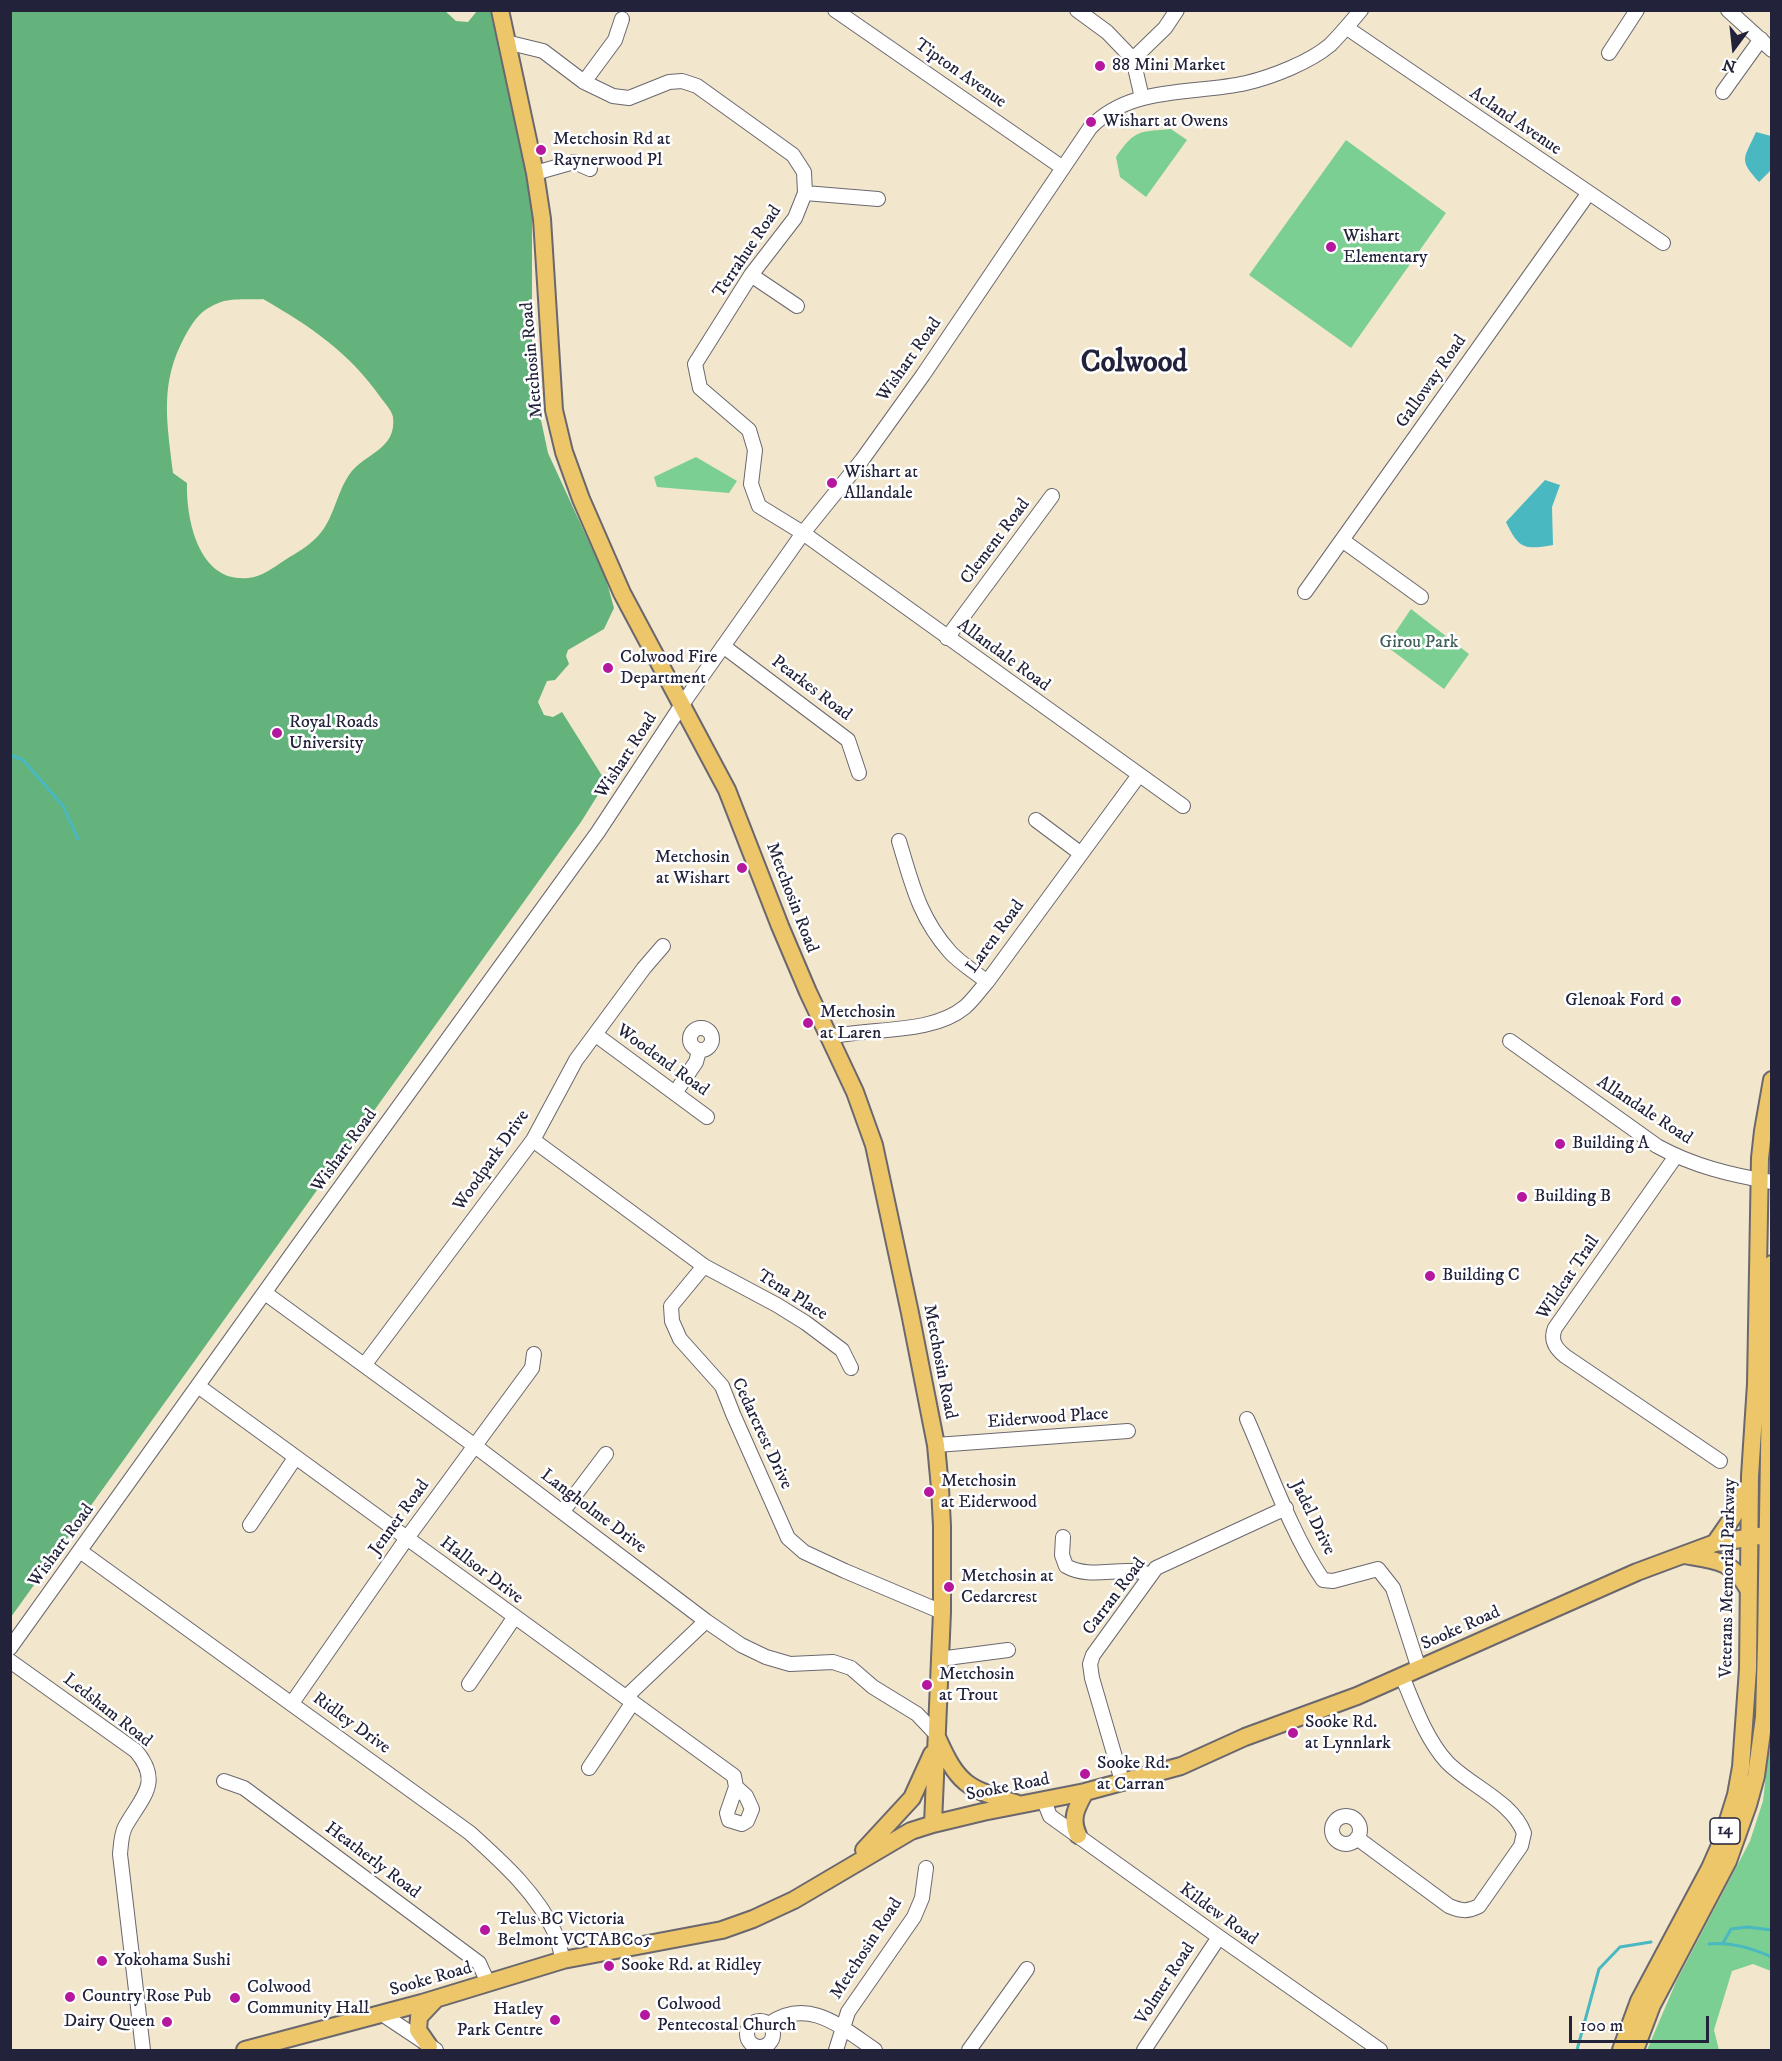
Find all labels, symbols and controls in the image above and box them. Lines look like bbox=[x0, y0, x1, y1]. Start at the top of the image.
north arrow bbox=[1704, 18, 1764, 78]
street label: Tipton Avenue bbox=[910, 34, 1010, 114]
text: N bbox=[1720, 54, 1738, 77]
place label: 88 Mini Market bbox=[1112, 55, 1226, 77]
marker: 88 Mini Market bbox=[1093, 59, 1107, 73]
street label: Acland Avenue bbox=[1465, 83, 1565, 161]
place label: Wishart at Owens bbox=[1103, 111, 1228, 133]
marker: Wishart at Owens bbox=[1084, 115, 1098, 129]
place label: Metchosin Rd at Raynerwood Pl bbox=[553, 129, 670, 172]
marker: Metchosin Rd at Raynerwood Pl bbox=[534, 143, 548, 157]
street label: Terrahue Road bbox=[709, 202, 787, 302]
place label: Wishart Elementary bbox=[1343, 226, 1427, 268]
marker: Wishart Elementary bbox=[1324, 240, 1338, 254]
street label: Metchosin Road bbox=[517, 301, 549, 419]
street label: Wishart Road bbox=[873, 314, 947, 406]
street label: Galloway Road bbox=[1392, 331, 1472, 433]
district label: Colwood bbox=[1081, 347, 1187, 383]
place label: Wishart at Allandale bbox=[844, 462, 918, 504]
marker: Wishart at Allandale bbox=[825, 476, 839, 490]
street label: Clement Road bbox=[957, 495, 1035, 589]
street label: Allandale Road bbox=[952, 615, 1054, 697]
park label: Girou Park bbox=[1380, 632, 1458, 654]
place label: Colwood Fire Department bbox=[620, 647, 718, 690]
street label: Pearkes Road bbox=[766, 652, 856, 726]
marker: Colwood Fire Department bbox=[601, 661, 615, 675]
street label: Wishart Road bbox=[591, 709, 663, 803]
place label: Royal Roads University bbox=[289, 712, 378, 754]
marker: Royal Roads University bbox=[270, 726, 284, 740]
street label: Metchosin Road bbox=[760, 840, 822, 956]
place label: Metchosin at Wishart bbox=[655, 847, 730, 890]
marker: Metchosin at Wishart bbox=[735, 861, 749, 875]
street label: Laren Road bbox=[962, 896, 1030, 978]
place label: Glenoak Ford bbox=[1565, 990, 1664, 1012]
marker: Glenoak Ford bbox=[1669, 994, 1683, 1008]
place label: Metchosin at Laren bbox=[820, 1002, 895, 1044]
marker: Metchosin at Laren bbox=[801, 1016, 815, 1030]
street label: Woodend Road bbox=[612, 1020, 712, 1102]
street label: Allandale Road bbox=[1592, 1072, 1696, 1150]
street label: Wishart Road bbox=[308, 1105, 382, 1197]
street label: Woodpark Drive bbox=[449, 1106, 535, 1216]
place label: Building A bbox=[1572, 1133, 1649, 1155]
marker: Building A bbox=[1553, 1137, 1567, 1151]
place label: Building B bbox=[1534, 1186, 1611, 1208]
marker: Building B bbox=[1515, 1190, 1529, 1204]
street label: Wildcat Trail bbox=[1533, 1232, 1605, 1324]
place label: Building C bbox=[1442, 1265, 1520, 1287]
street label: Tena Place bbox=[753, 1266, 831, 1326]
marker: Building C bbox=[1423, 1269, 1437, 1283]
street label: Metchosin Road bbox=[917, 1303, 961, 1421]
street label: Cedarcrest Drive bbox=[726, 1375, 796, 1493]
street label: Eiderwood Place bbox=[987, 1404, 1109, 1434]
street label: Langholme Drive bbox=[536, 1465, 650, 1559]
place label: Metchosin at Eiderwood bbox=[941, 1471, 1037, 1514]
street label: Jenner Road bbox=[365, 1476, 435, 1560]
street label: Jadel Drive bbox=[1285, 1477, 1339, 1559]
street label: Veterans Memorial Parkway bbox=[1716, 1478, 1742, 1678]
marker: Metchosin at Eiderwood bbox=[922, 1485, 936, 1499]
street label: Wishart Road bbox=[25, 1500, 99, 1592]
street label: Hallsor Drive bbox=[435, 1533, 527, 1609]
street label: Carran Road bbox=[1079, 1554, 1151, 1640]
place label: Metchosin at Cedarcrest bbox=[961, 1566, 1054, 1608]
marker: Metchosin at Cedarcrest bbox=[942, 1580, 956, 1594]
street label: Sooke Road bbox=[1418, 1602, 1504, 1656]
place label: Metchosin at Trout bbox=[939, 1664, 1014, 1706]
street label: Ledsham Road bbox=[58, 1670, 156, 1752]
marker: Metchosin at Trout bbox=[920, 1678, 934, 1692]
street label: Ridley Drive bbox=[308, 1689, 394, 1759]
place label: Sooke Rd. at Lynnlark bbox=[1305, 1712, 1391, 1754]
marker: Sooke Rd. at Lynnlark bbox=[1286, 1726, 1300, 1740]
place label: Sooke Rd. at Carran bbox=[1097, 1753, 1169, 1796]
marker: Sooke Rd. at Carran bbox=[1078, 1767, 1092, 1781]
street label: Sooke Road bbox=[965, 1769, 1051, 1807]
street label: Heatherly Road bbox=[320, 1818, 424, 1904]
road number: 14 bbox=[1710, 1818, 1740, 1844]
street label: Kildew Road bbox=[1175, 1879, 1261, 1951]
street label: Metchosin Road bbox=[826, 1894, 908, 2004]
place label: Telus BC Victoria Belmont VCTABC05 bbox=[497, 1909, 652, 1952]
marker: Telus BC Victoria Belmont VCTABC05 bbox=[478, 1923, 492, 1937]
street label: Volmer Road bbox=[1132, 1939, 1200, 2029]
place label: Yokohama Sushi bbox=[114, 1950, 231, 1972]
marker: Yokohama Sushi bbox=[95, 1954, 109, 1968]
place label: Sooke Rd. at Ridley bbox=[621, 1955, 761, 1977]
street label: Sooke Road bbox=[388, 1958, 474, 2002]
marker: Sooke Rd. at Ridley bbox=[602, 1959, 616, 1973]
place label: Colwood Community Hall bbox=[247, 1977, 369, 2020]
place label: Country Rose Pub bbox=[82, 1986, 211, 2008]
marker: Country Rose Pub bbox=[63, 1990, 77, 2004]
marker: Colwood Community Hall bbox=[228, 1991, 242, 2005]
place label: Colwood Pentecostal Church bbox=[657, 1994, 796, 2036]
place label: Hatley Park Centre bbox=[457, 1999, 543, 2042]
scale bar bbox=[1572, 2004, 1712, 2042]
marker: Colwood Pentecostal Church bbox=[638, 2008, 652, 2022]
place label: Dairy Queen bbox=[64, 2011, 155, 2033]
marker: Hatley Park Centre bbox=[548, 2013, 562, 2027]
marker: Dairy Queen bbox=[160, 2015, 174, 2029]
text: 100 m bbox=[1580, 2015, 1623, 2037]

